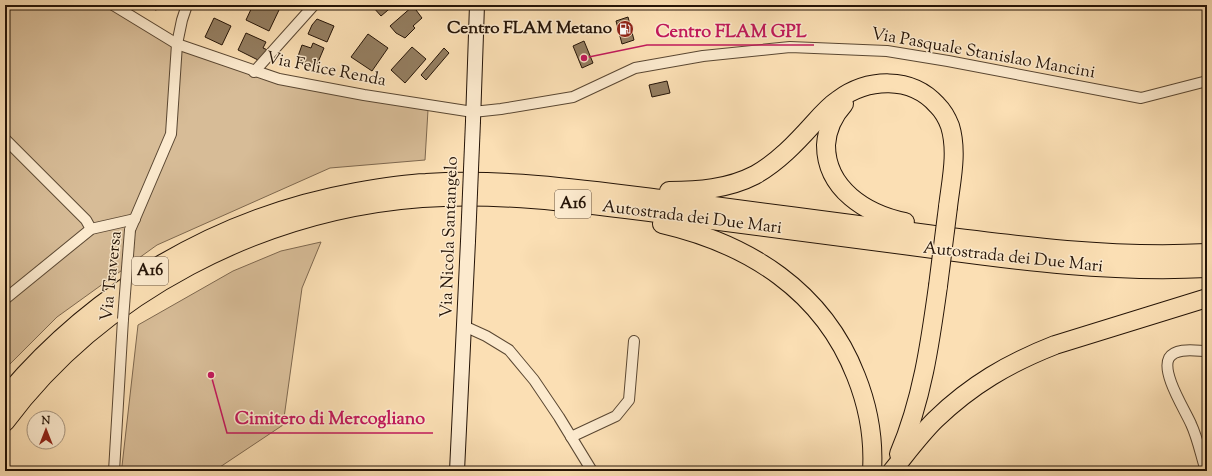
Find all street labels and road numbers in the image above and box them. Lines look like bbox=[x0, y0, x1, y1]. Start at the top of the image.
street label: Via Pasquale Stanislao Mancini bbox=[869, 22, 1097, 86]
street label: Via Felice Renda bbox=[264, 47, 388, 93]
street label: Via Nicola Santangelo bbox=[435, 156, 465, 318]
road number: A16 bbox=[555, 190, 591, 218]
street label: Autostrada dei Due Mari bbox=[601, 195, 783, 241]
street label: Via Traversa bbox=[95, 230, 129, 322]
street label: Autostrada dei Due Mari bbox=[922, 237, 1104, 279]
road number: A16 bbox=[132, 257, 168, 285]

